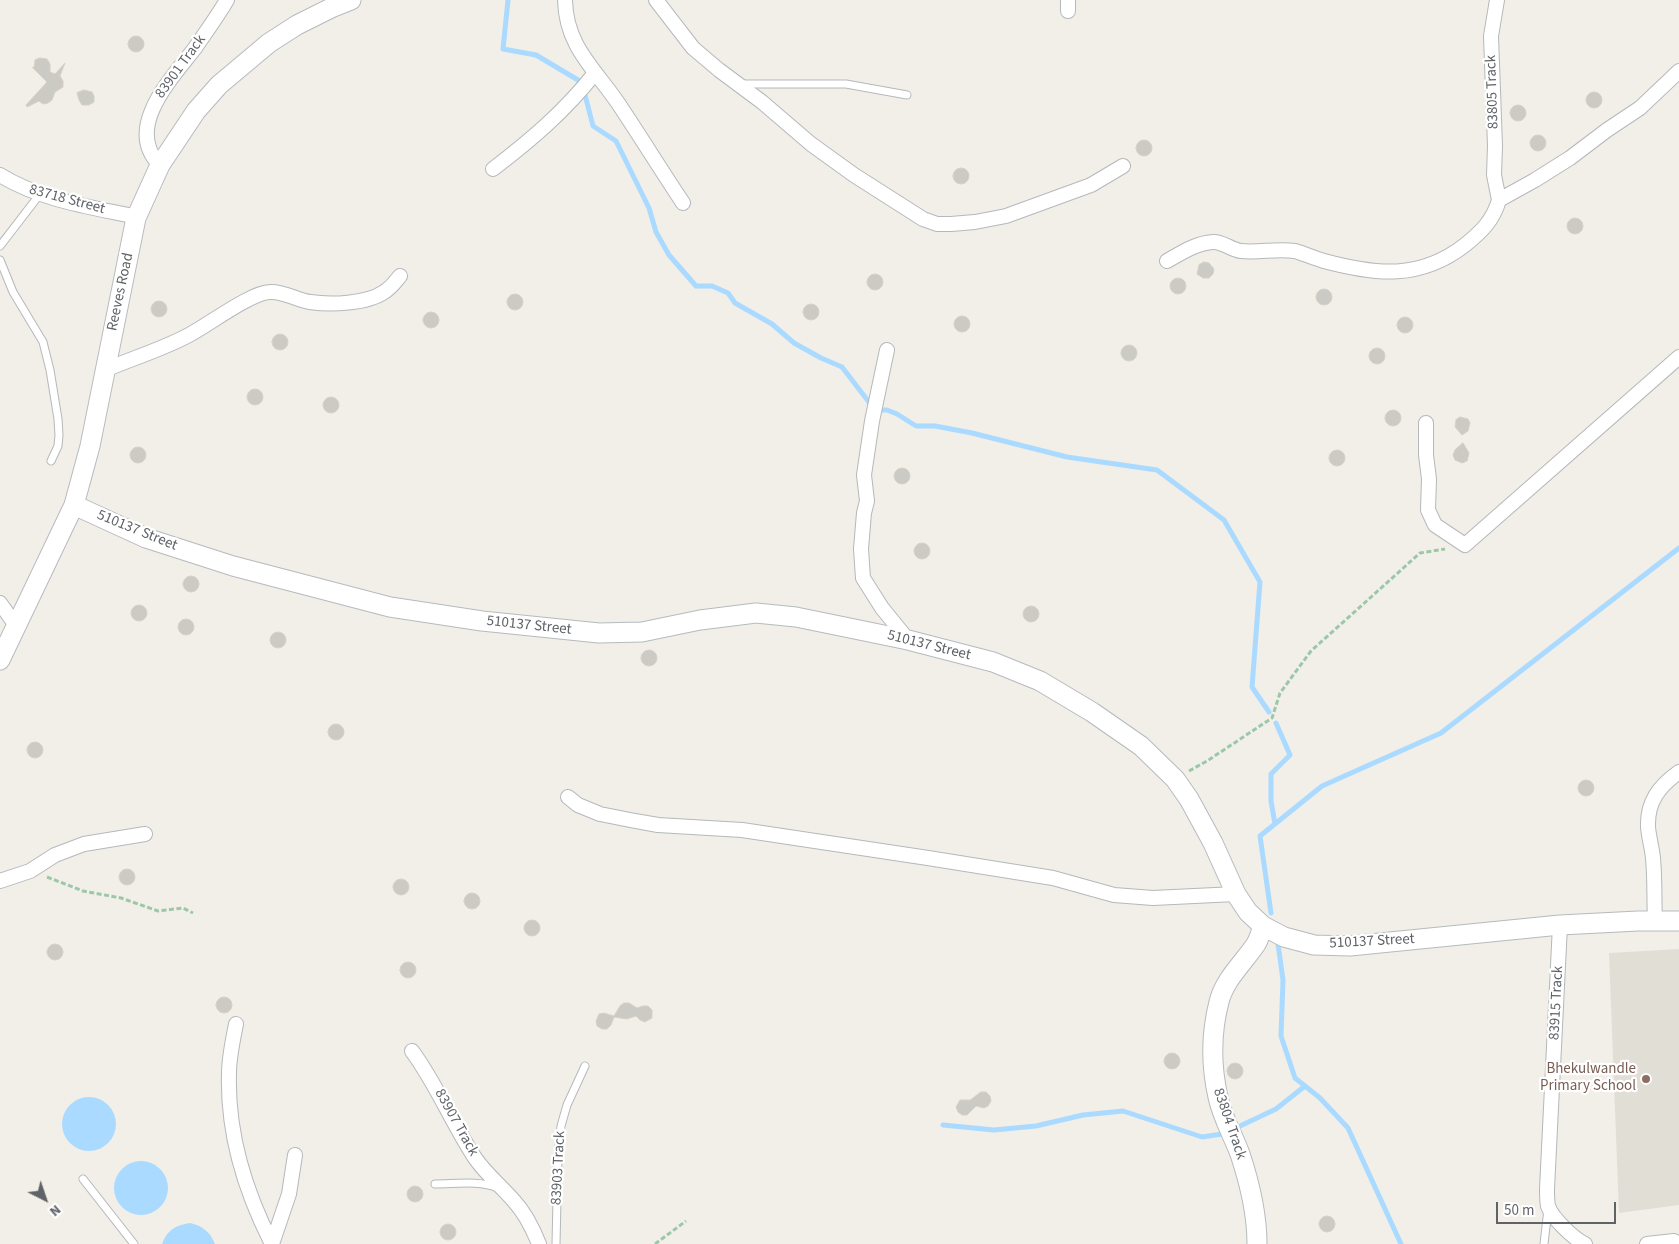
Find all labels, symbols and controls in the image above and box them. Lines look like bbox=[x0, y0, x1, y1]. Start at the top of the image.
street label: 83901 Track bbox=[152, 32, 210, 102]
street label: 83805 Track bbox=[1483, 55, 1503, 129]
street label: 83718 Street bbox=[27, 181, 107, 219]
street label: Reeves Road bbox=[104, 251, 138, 333]
street label: 510137 Street bbox=[94, 507, 180, 555]
street label: 510137 Street bbox=[486, 613, 572, 639]
street label: 510137 Street bbox=[885, 627, 973, 665]
street label: 510137 Street bbox=[1329, 931, 1415, 953]
street label: 83915 Track bbox=[1546, 965, 1568, 1041]
place label: Bhekulwandle Primary School bbox=[1540, 1061, 1636, 1096]
marker: Bhekulwandle Primary School bbox=[1640, 1073, 1652, 1085]
street label: 83907 Track bbox=[430, 1086, 482, 1160]
street label: 83804 Track bbox=[1208, 1086, 1250, 1162]
street label: 83903 Track bbox=[548, 1130, 570, 1206]
north arrow bbox=[20, 1174, 70, 1224]
scale bar bbox=[1499, 1192, 1619, 1224]
text: N bbox=[45, 1200, 65, 1221]
text: 50 m bbox=[1504, 1200, 1534, 1221]

